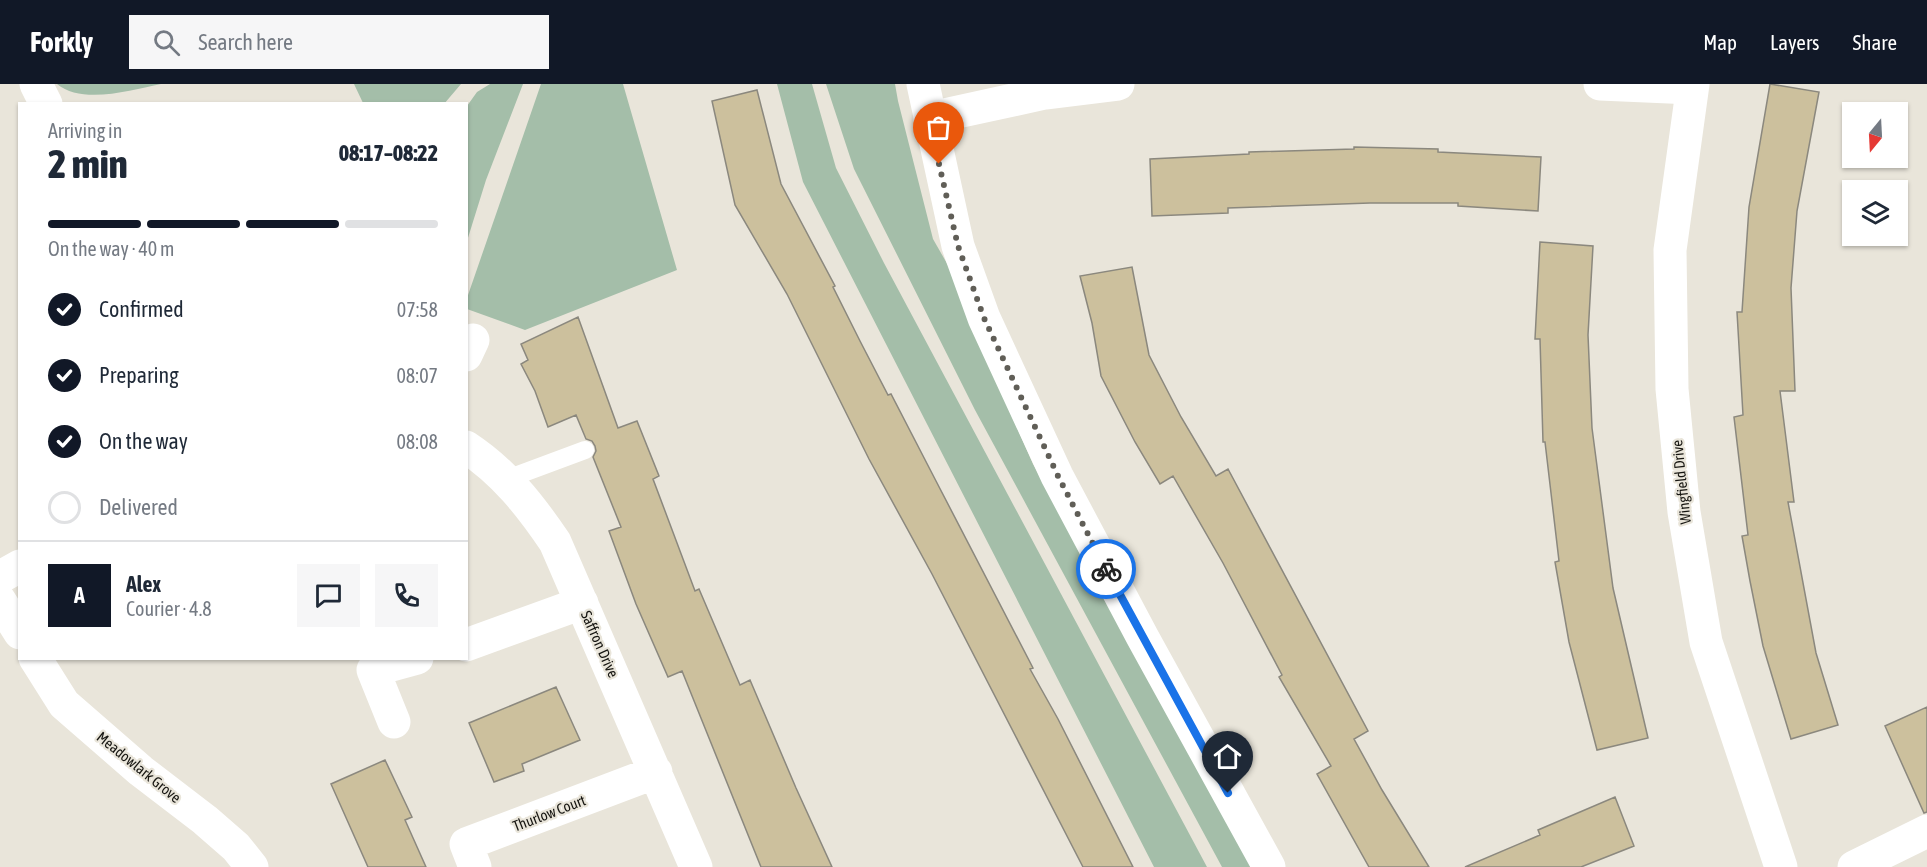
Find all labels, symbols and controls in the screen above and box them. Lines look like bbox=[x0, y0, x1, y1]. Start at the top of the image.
search box bbox=[129, 15, 549, 69]
text: Forkly bbox=[30, 26, 93, 58]
icon: search bbox=[150, 26, 183, 59]
text: Search here bbox=[198, 29, 293, 55]
text: Map bbox=[1703, 30, 1737, 54]
text: Layers bbox=[1770, 30, 1820, 54]
text: Share bbox=[1853, 30, 1897, 54]
pin bbox=[913, 102, 964, 164]
north arrow bbox=[1842, 102, 1908, 168]
map controls bbox=[1842, 102, 1908, 246]
icon: bag bbox=[922, 111, 955, 144]
text: Arriving in bbox=[48, 119, 122, 142]
text: 08:17–08:22 bbox=[339, 140, 438, 166]
text: 2 min bbox=[48, 142, 128, 186]
button: layers bbox=[1842, 180, 1908, 246]
text: On the way · 40 m bbox=[48, 237, 174, 260]
icon: check bbox=[48, 293, 81, 326]
text: Confirmed bbox=[99, 296, 184, 322]
text: 07:58 bbox=[397, 298, 438, 321]
icon: check bbox=[48, 359, 81, 392]
text: Preparing bbox=[99, 362, 179, 388]
text: 08:07 bbox=[396, 364, 438, 387]
icon: check bbox=[48, 425, 81, 458]
text: On the way bbox=[99, 428, 188, 454]
text: 08:08 bbox=[396, 430, 438, 453]
street label: Wingfield Drive bbox=[1668, 439, 1694, 525]
text: Delivered bbox=[99, 494, 178, 520]
courier bbox=[1076, 539, 1136, 599]
icon: bike bbox=[1090, 553, 1123, 586]
button: chat bbox=[297, 564, 360, 627]
button: phone bbox=[375, 564, 438, 627]
text: Alex bbox=[126, 571, 161, 597]
text: A bbox=[74, 582, 85, 608]
text: Courier · 4.8 bbox=[126, 597, 212, 620]
street label: Saffron Drive bbox=[578, 608, 622, 680]
street label: Meadowlark Grove bbox=[94, 728, 184, 806]
pin bbox=[1202, 731, 1253, 793]
icon: home bbox=[1211, 740, 1244, 773]
street label: Thurlow Court bbox=[510, 791, 588, 835]

